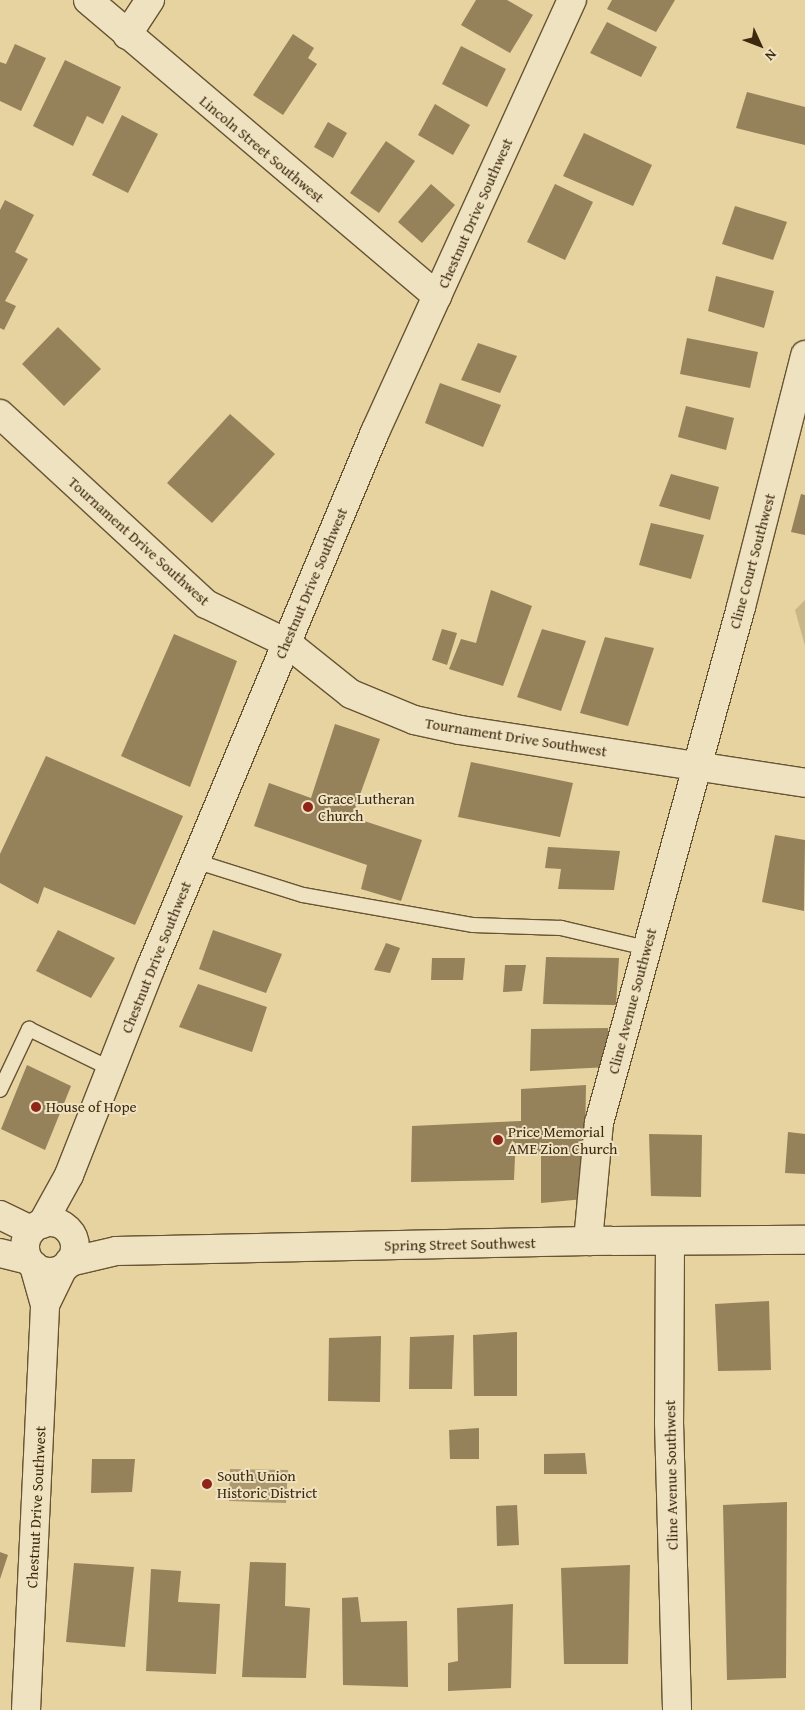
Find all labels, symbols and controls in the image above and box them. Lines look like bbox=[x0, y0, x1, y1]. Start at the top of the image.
north arrow bbox=[735, 20, 785, 70]
text: N bbox=[760, 45, 781, 65]
street label: Lincoln Street Southwest bbox=[196, 92, 328, 206]
street label: Chestnut Drive Southwest bbox=[434, 135, 516, 291]
street label: Tournament Drive Southwest bbox=[65, 473, 213, 609]
street label: Cline Court Southwest bbox=[725, 491, 779, 631]
street label: Chestnut Drive Southwest bbox=[271, 505, 351, 661]
street label: Tournament Drive Southwest bbox=[424, 714, 608, 760]
place label: Grace Lutheran Church bbox=[318, 789, 415, 824]
marker: Grace Lutheran Church bbox=[302, 801, 314, 813]
street label: Chestnut Drive Southwest bbox=[117, 878, 195, 1036]
street label: Cline Avenue Southwest bbox=[604, 926, 660, 1076]
place label: House of Hope bbox=[46, 1098, 137, 1116]
marker: House of Hope bbox=[30, 1101, 42, 1113]
place label: Price Memorial AME Zion Church bbox=[508, 1122, 617, 1157]
marker: Price Memorial AME Zion Church bbox=[492, 1134, 504, 1146]
street label: Spring Street Southwest bbox=[384, 1234, 536, 1254]
street label: Cline Avenue Southwest bbox=[661, 1400, 681, 1550]
street label: Chestnut Drive Southwest bbox=[23, 1425, 49, 1589]
place label: South Union Historic District bbox=[217, 1466, 317, 1501]
marker: South Union Historic District bbox=[201, 1478, 213, 1490]

